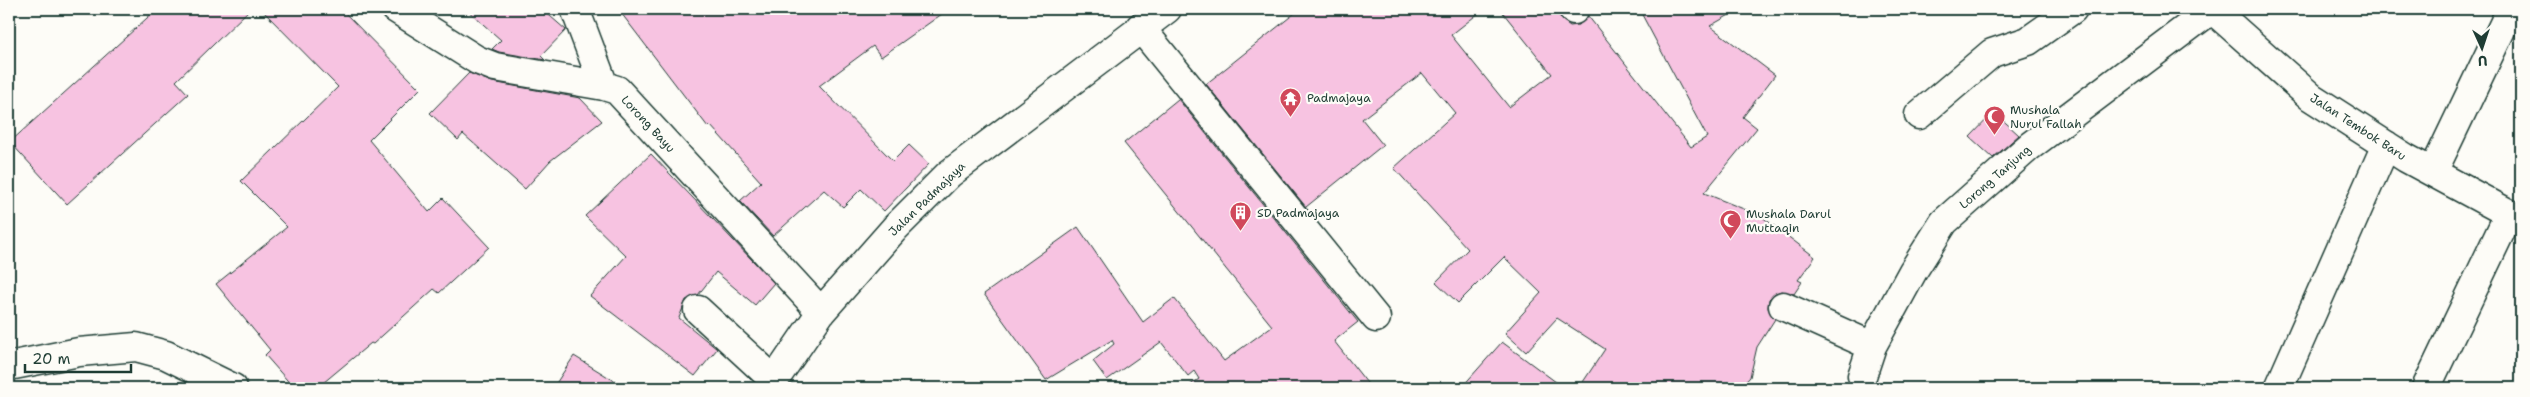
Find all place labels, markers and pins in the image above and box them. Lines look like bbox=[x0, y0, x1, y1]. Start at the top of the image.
temple icon: Padmajaya bbox=[1279, 86, 1303, 117]
place label: Padmajaya bbox=[1307, 90, 1371, 106]
place label: Mushala Nurul Fallah bbox=[2010, 102, 2082, 132]
mosque icon: Mushala Nurul Fallah bbox=[1982, 105, 2006, 136]
building icon: SD Padmajaya bbox=[1229, 201, 1253, 232]
place label: SD Padmajaya bbox=[1257, 205, 1340, 221]
place label: Mushala Darul Muttaqin bbox=[1746, 206, 1831, 236]
mosque icon: Mushala Darul Muttaqin bbox=[1718, 209, 1742, 240]

